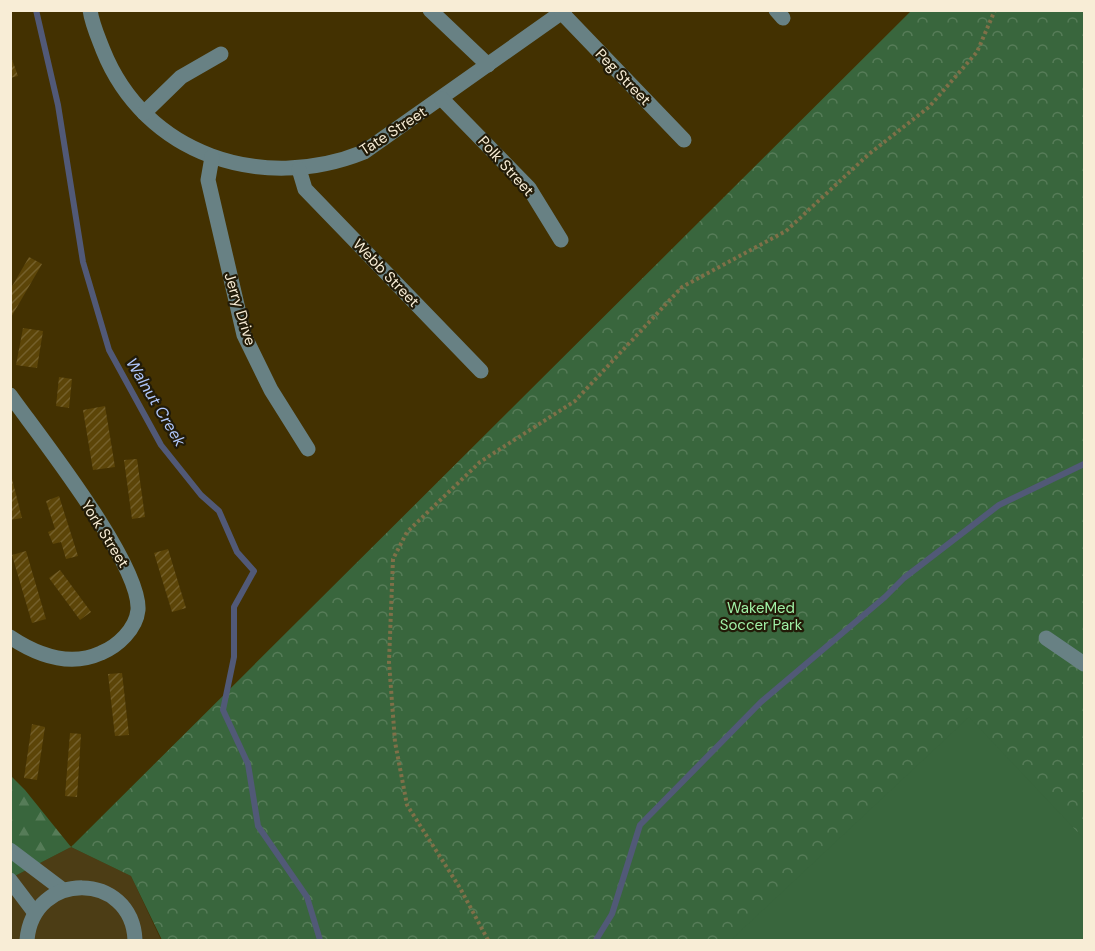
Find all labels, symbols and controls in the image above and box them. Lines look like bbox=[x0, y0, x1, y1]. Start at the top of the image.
street label: Peg Street bbox=[591, 44, 655, 110]
street label: Tate Street bbox=[356, 102, 430, 160]
street label: Polk Street bbox=[474, 132, 538, 200]
street label: Webb Street bbox=[348, 235, 424, 312]
street label: Jerry Drive bbox=[219, 270, 261, 348]
water label: Walnut Creek bbox=[121, 354, 191, 451]
street label: York Street bbox=[76, 497, 134, 572]
park label: WakeMed Soccer Park bbox=[720, 598, 803, 635]

